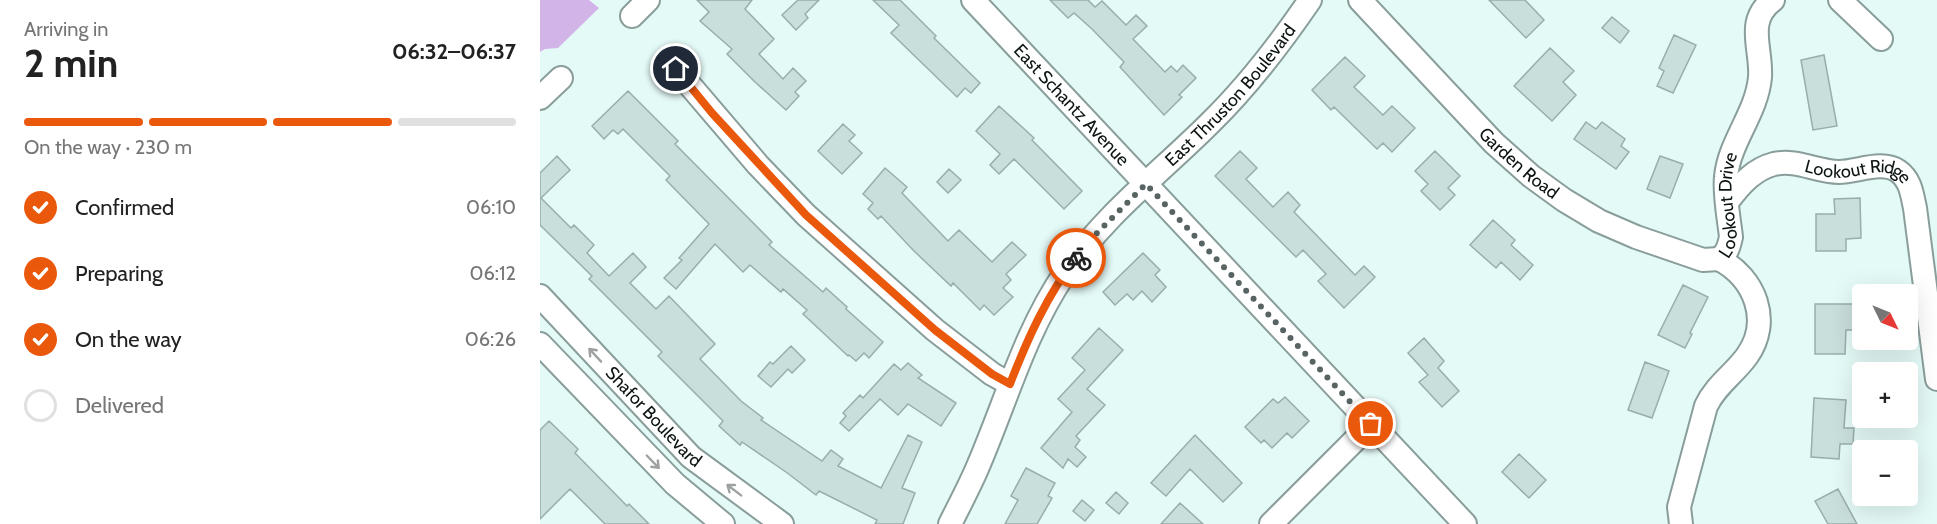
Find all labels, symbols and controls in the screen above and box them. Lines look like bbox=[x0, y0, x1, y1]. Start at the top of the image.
text: Arriving in bbox=[24, 17, 108, 41]
street label: East Thruston Boulevard bbox=[1161, 20, 1300, 171]
text: 06:32–06:37 bbox=[392, 38, 516, 65]
text: 2 min bbox=[24, 39, 118, 87]
street label: East Schantz Avenue bbox=[1009, 39, 1134, 170]
pin bbox=[650, 43, 701, 94]
icon: home bbox=[659, 52, 692, 85]
street label: Garden Road bbox=[1474, 123, 1563, 204]
text: On the way · 230 m bbox=[24, 135, 192, 159]
street label: Lookout Drive bbox=[1714, 149, 1742, 262]
street label: Lookout Ridge bbox=[1803, 155, 1916, 188]
icon: check bbox=[24, 191, 57, 224]
text: Confirmed bbox=[75, 194, 174, 221]
text: 06:10 bbox=[466, 195, 516, 219]
courier bbox=[1046, 228, 1106, 288]
icon: bike bbox=[1060, 242, 1093, 275]
icon: check bbox=[24, 257, 57, 290]
text: Preparing bbox=[75, 260, 163, 287]
text: 06:12 bbox=[470, 261, 516, 285]
north arrow bbox=[1852, 284, 1918, 350]
map controls bbox=[1852, 284, 1918, 506]
icon: check bbox=[24, 323, 57, 356]
text: On the way bbox=[75, 326, 182, 353]
text: 06:26 bbox=[465, 327, 516, 351]
one-way arrow bbox=[588, 347, 602, 362]
street label: Shafor Boulevard bbox=[601, 362, 706, 472]
button: + bbox=[1852, 362, 1918, 428]
text: Delivered bbox=[75, 392, 164, 419]
pin bbox=[1345, 398, 1396, 449]
icon: bag bbox=[1354, 407, 1387, 440]
button: − bbox=[1852, 440, 1918, 506]
one-way arrow bbox=[646, 454, 660, 469]
one-way arrow bbox=[727, 484, 743, 497]

